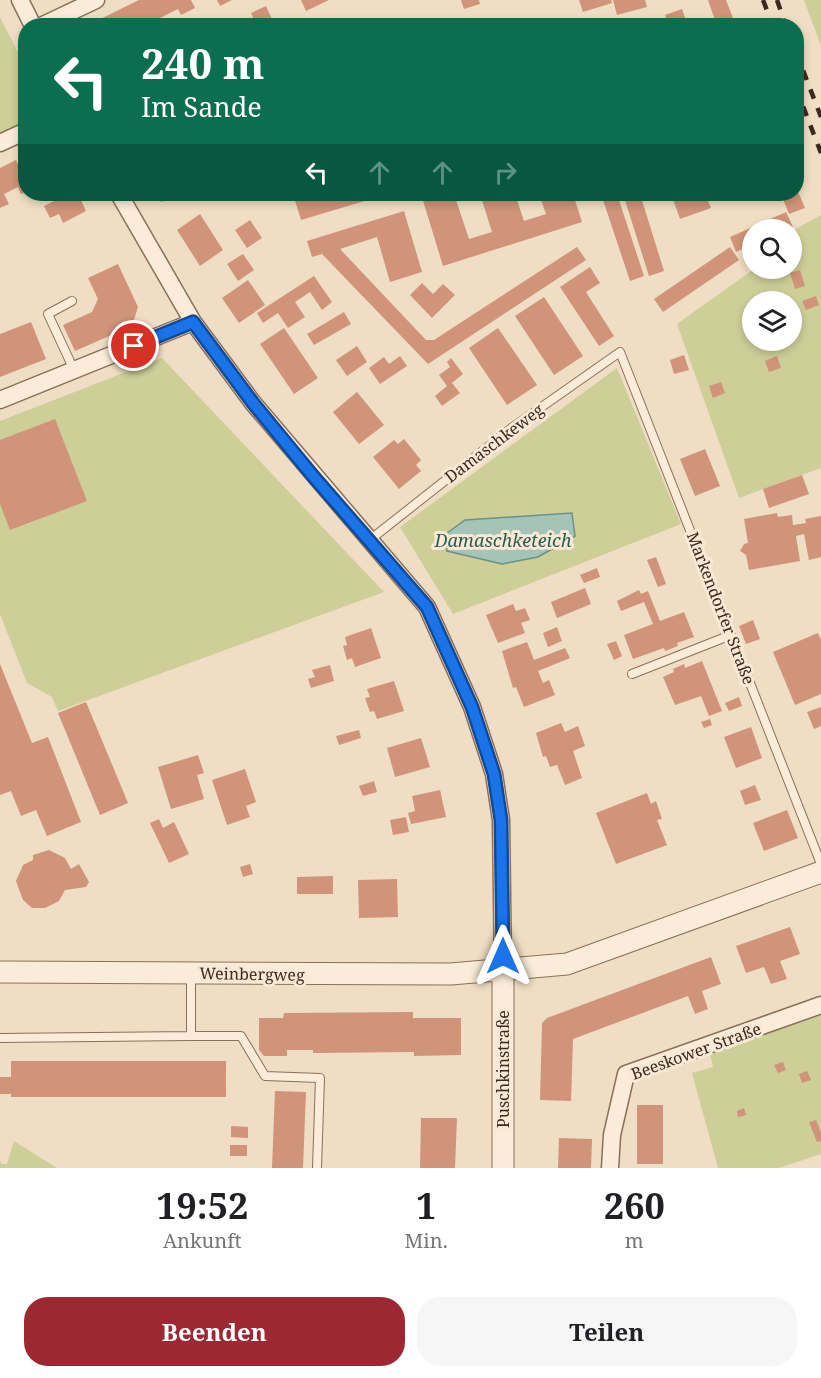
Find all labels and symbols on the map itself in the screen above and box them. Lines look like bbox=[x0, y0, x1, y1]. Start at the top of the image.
pin bbox=[108, 320, 159, 371]
street label: Damaschkeweg bbox=[440, 398, 548, 487]
water label: Damaschketeich bbox=[433, 528, 572, 552]
street label: Markendorfer Straße bbox=[682, 529, 760, 687]
position arrow bbox=[471, 924, 535, 988]
street label: Weinbergweg bbox=[199, 962, 305, 986]
street label: Puschkinstraße bbox=[492, 1010, 514, 1128]
street label: Beeskower Straße bbox=[628, 1017, 764, 1085]

